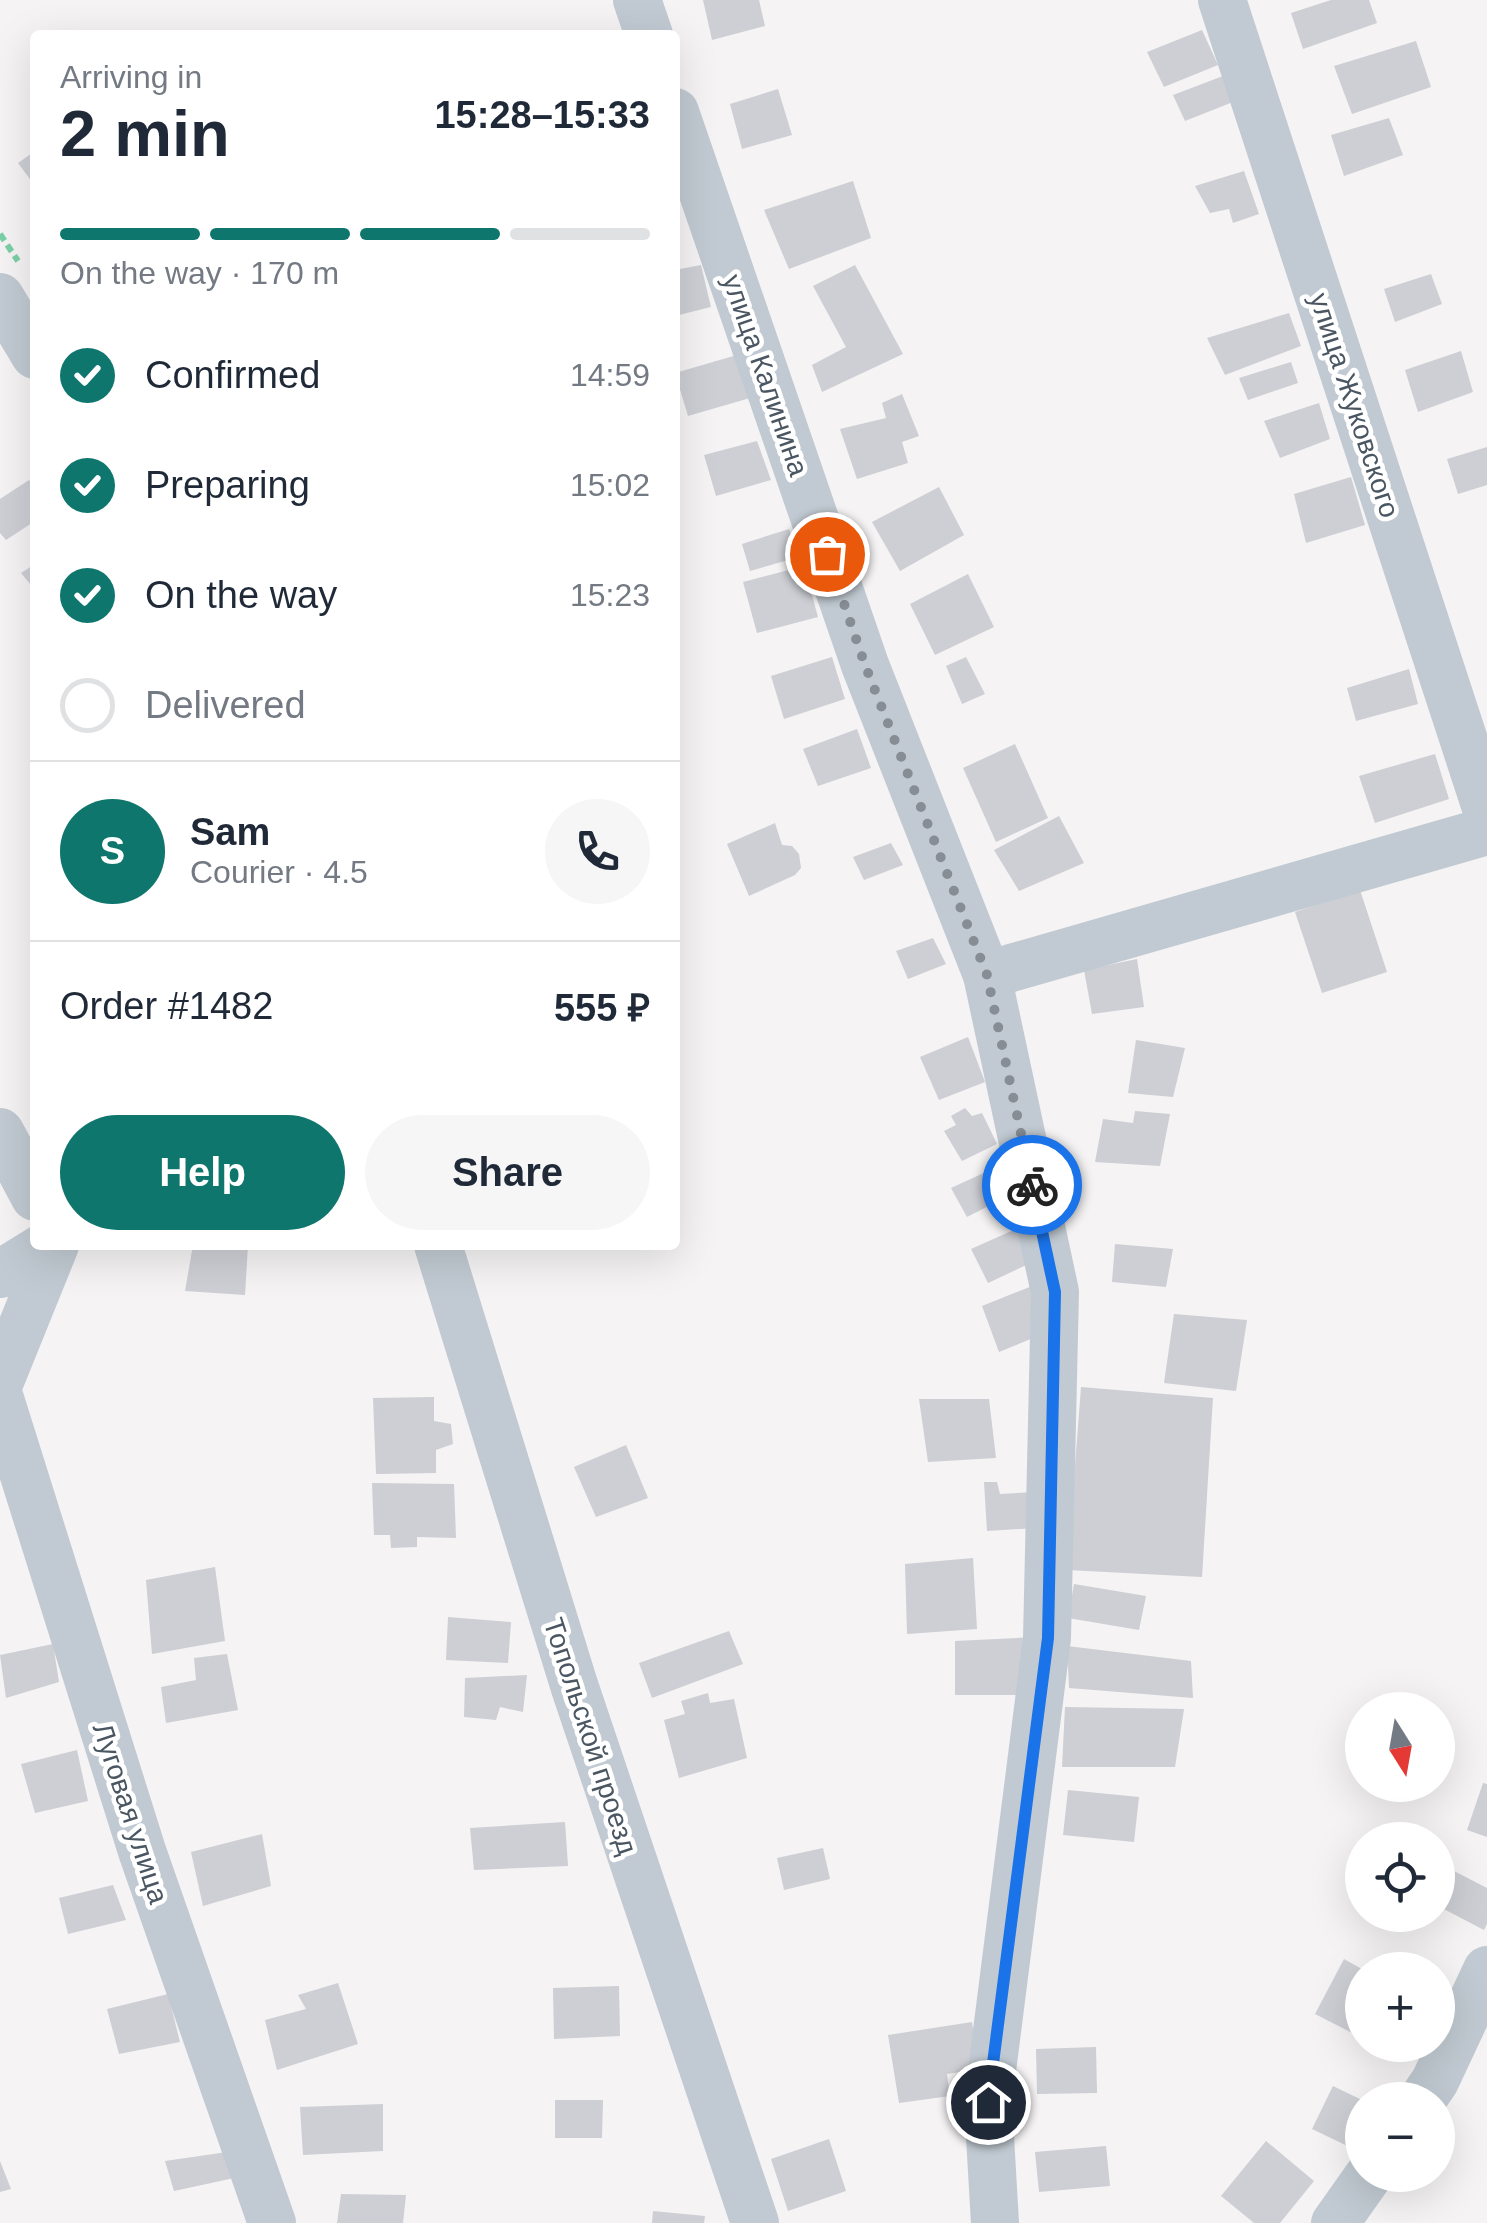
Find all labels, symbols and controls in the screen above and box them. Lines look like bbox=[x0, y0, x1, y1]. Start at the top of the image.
text: Arriving in bbox=[60, 59, 202, 95]
text: 15:28–15:33 bbox=[434, 94, 650, 136]
text: 2 min bbox=[60, 97, 230, 170]
text: On the way · 170 m bbox=[60, 255, 339, 291]
street label: улица Калинина bbox=[717, 270, 815, 480]
street label: улица Жуковского bbox=[1304, 289, 1405, 521]
icon: check bbox=[60, 348, 115, 403]
text: Confirmed bbox=[145, 354, 320, 396]
text: 14:59 bbox=[570, 357, 650, 393]
icon: check bbox=[60, 458, 115, 513]
text: Preparing bbox=[145, 464, 310, 506]
text: 15:02 bbox=[570, 467, 650, 503]
pin bbox=[785, 512, 870, 597]
icon: bag bbox=[800, 527, 855, 582]
icon: check bbox=[60, 568, 115, 623]
text: On the way bbox=[145, 574, 337, 616]
text: 15:23 bbox=[570, 577, 650, 613]
text: Delivered bbox=[145, 684, 306, 726]
button: phone bbox=[545, 799, 650, 904]
text: Sam bbox=[190, 811, 270, 853]
text: S bbox=[100, 830, 125, 872]
text: Courier · 4.5 bbox=[190, 854, 368, 890]
text: Order #1482 bbox=[60, 985, 273, 1027]
text: 555 ₽ bbox=[554, 987, 650, 1029]
button: Help bbox=[60, 1115, 345, 1230]
button: Share bbox=[365, 1115, 650, 1230]
courier bbox=[982, 1135, 1082, 1235]
icon: bike bbox=[1005, 1158, 1060, 1213]
street label: Топольской проезд bbox=[538, 1614, 643, 1858]
north arrow bbox=[1345, 1692, 1455, 1802]
map controls bbox=[1345, 1692, 1455, 2192]
street label: Луговая улица bbox=[87, 1719, 174, 1908]
button: locate bbox=[1345, 1822, 1455, 1932]
button: + bbox=[1345, 1952, 1455, 2062]
pin bbox=[946, 2060, 1031, 2145]
icon: home bbox=[961, 2075, 1016, 2130]
button: − bbox=[1345, 2082, 1455, 2192]

